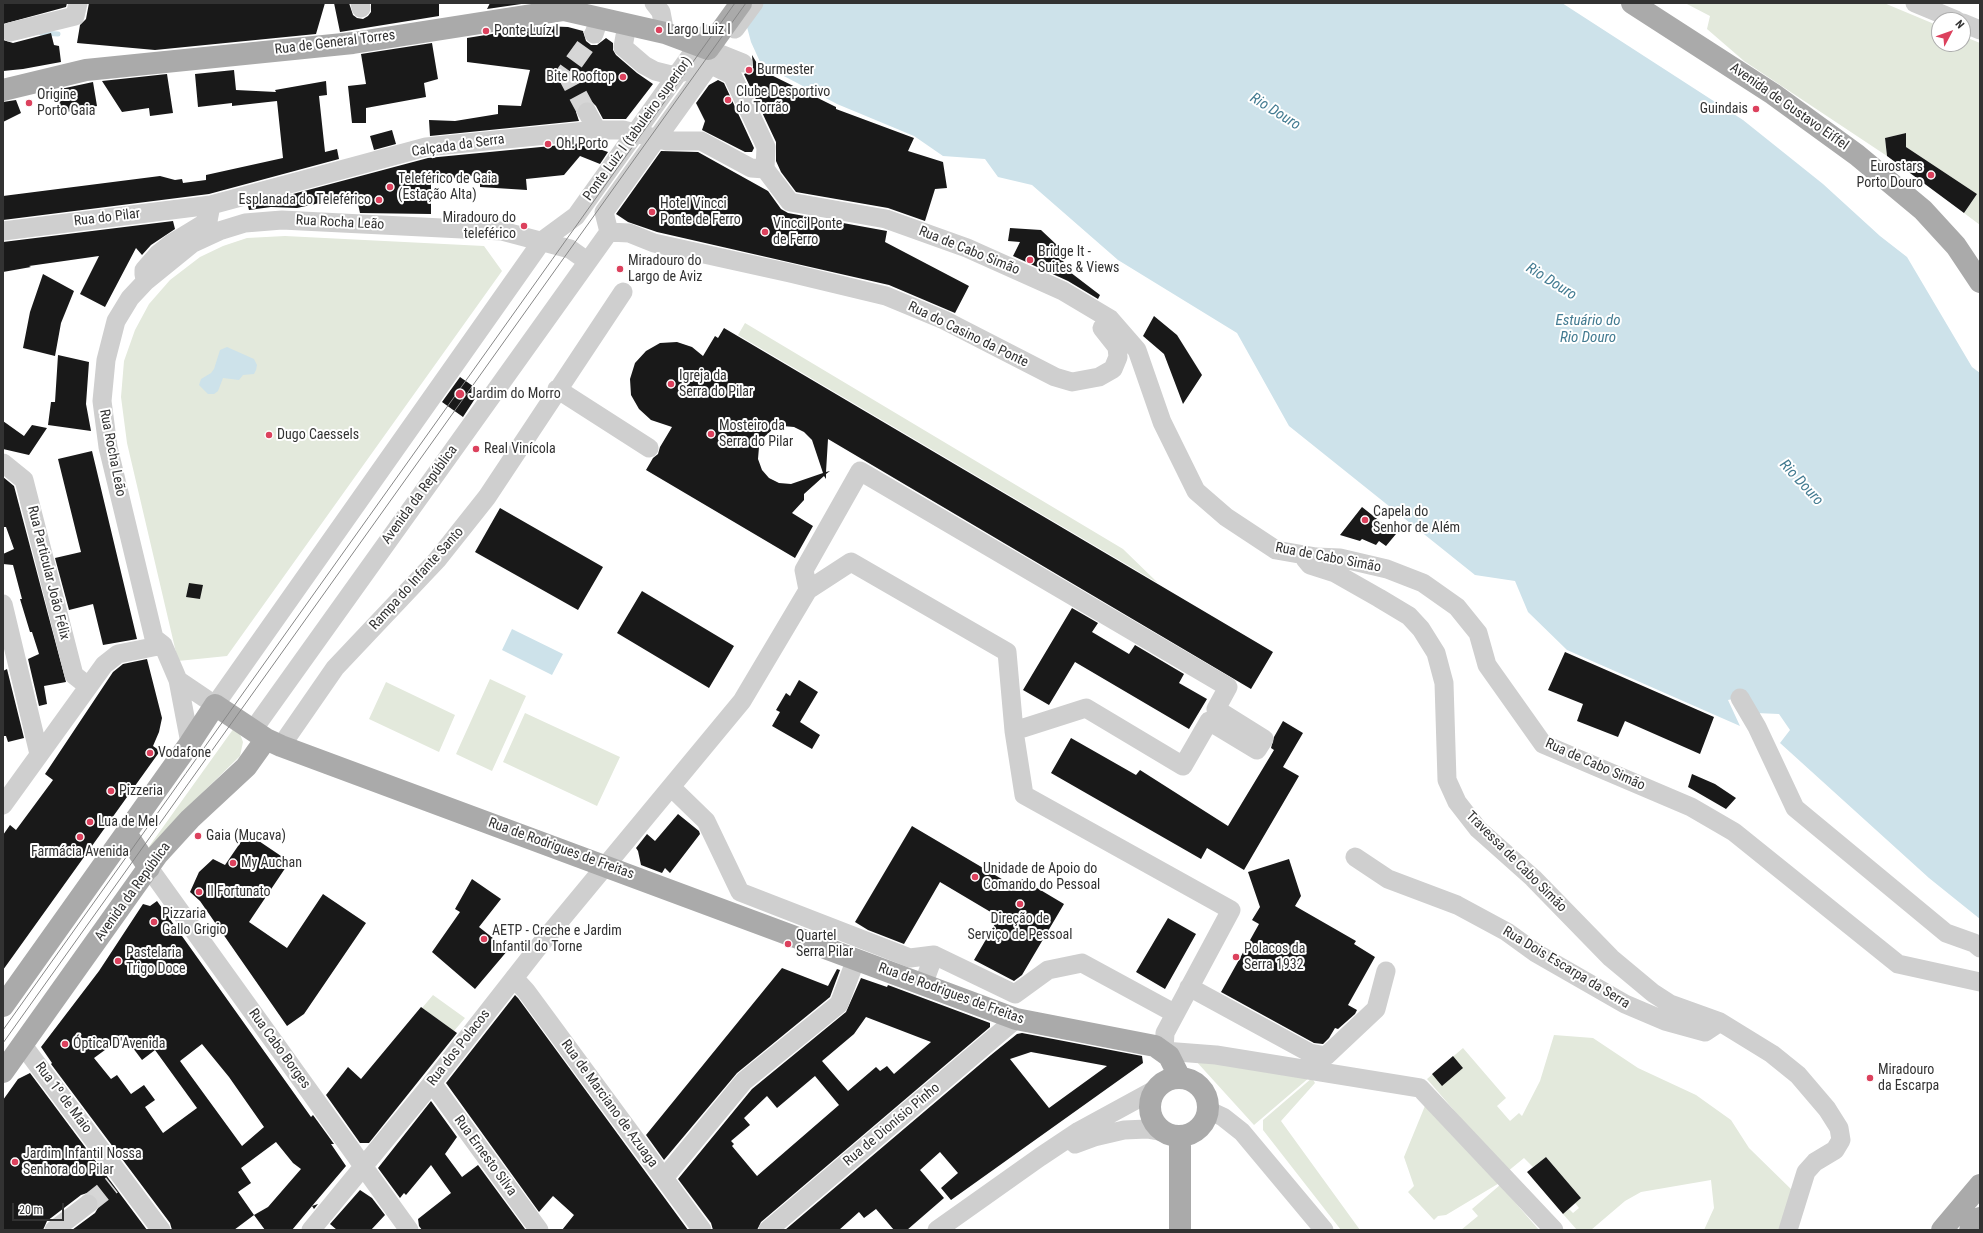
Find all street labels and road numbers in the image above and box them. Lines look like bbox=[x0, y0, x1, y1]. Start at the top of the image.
street label: Rua de General Torres bbox=[274, 27, 396, 59]
street label: Ponte Luiz I (tabuleiro superior) bbox=[580, 54, 696, 204]
street label: Avenida de Gustavo Eiffel bbox=[1727, 60, 1851, 154]
street label: Calçada da Serra bbox=[411, 131, 505, 161]
street label: Rua do Pilar bbox=[73, 206, 141, 230]
street label: Rua Rocha Leão bbox=[295, 212, 385, 234]
street label: Rua de Cabo Simão bbox=[916, 223, 1022, 279]
street label: Rua do Casino da Ponte bbox=[905, 299, 1031, 371]
street label: Rua Rocha Leão bbox=[95, 408, 129, 498]
street label: Avenida da República bbox=[379, 442, 461, 548]
street label: Rua Particular João Félix bbox=[23, 504, 73, 642]
street label: Rampa do Infante Santo bbox=[366, 524, 468, 634]
street label: Rua de Cabo Simão bbox=[1274, 540, 1382, 576]
street label: Rua de Cabo Simão bbox=[1543, 735, 1647, 795]
street label: Travessa de Cabo Simão bbox=[1462, 808, 1570, 916]
street label: Rua de Rodrigues de Freitas bbox=[486, 815, 636, 883]
street label: Avenida da República bbox=[92, 839, 174, 945]
street label: Rua Dois Escarpa da Serra bbox=[1499, 923, 1633, 1013]
street label: Rua de Rodrigues de Freitas bbox=[876, 960, 1026, 1028]
street label: Rua Cabo Borges bbox=[244, 1006, 314, 1092]
street label: Rua dos Polacos bbox=[424, 1007, 494, 1089]
street label: Rua de Marciano de Azuaga bbox=[557, 1037, 661, 1171]
street label: Rua 1º de Maio bbox=[31, 1059, 95, 1137]
street label: Rua de Dionísio Pinho bbox=[840, 1080, 944, 1170]
street label: Rua Ernesto Silva bbox=[450, 1112, 520, 1200]

